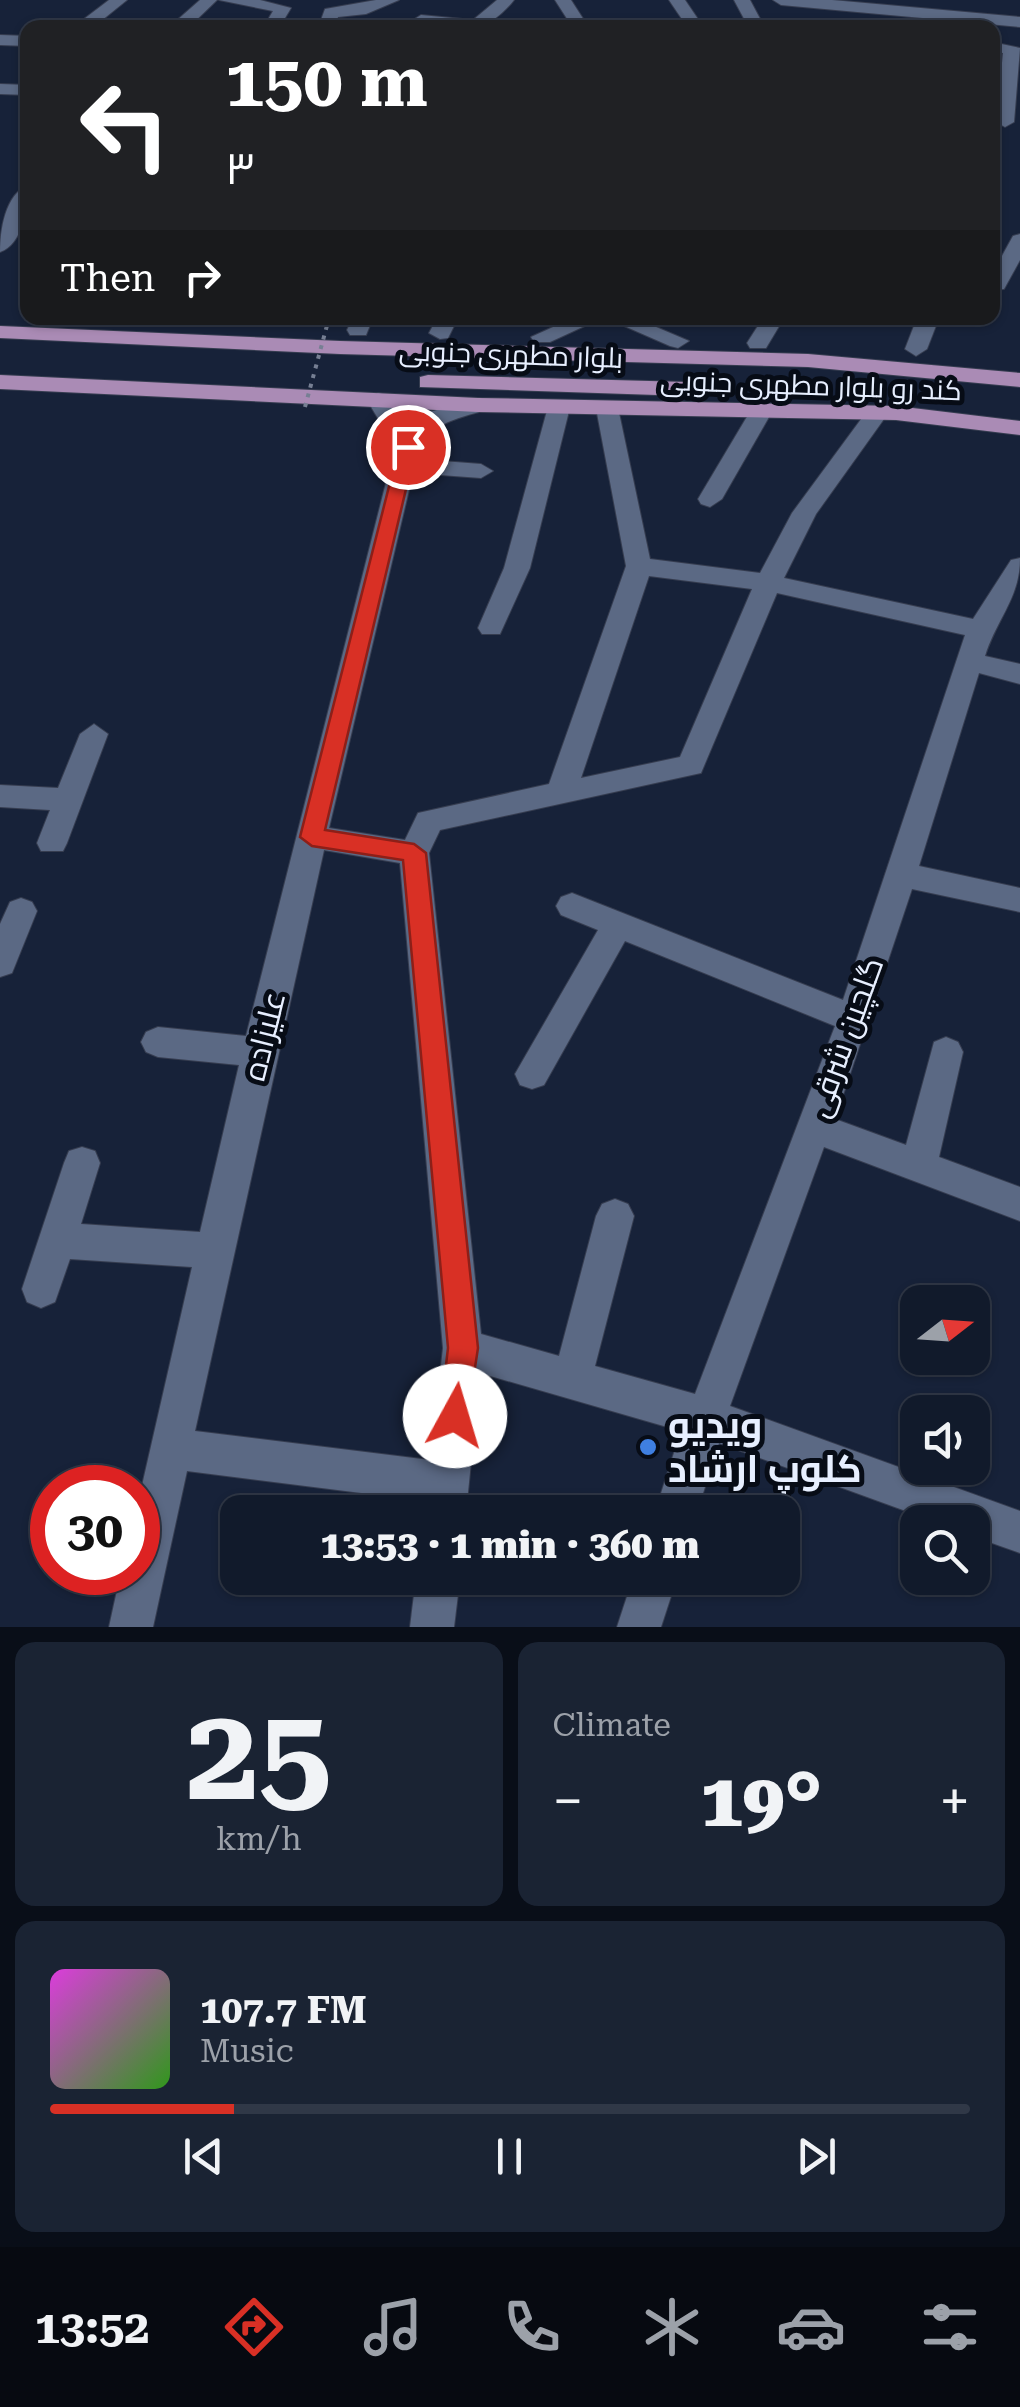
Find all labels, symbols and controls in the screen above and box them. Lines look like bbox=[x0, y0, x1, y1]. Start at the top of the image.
text: 150 m bbox=[225, 41, 428, 123]
icon: left bbox=[60, 60, 190, 190]
text: ۳ bbox=[225, 142, 255, 195]
icon: right bbox=[175, 250, 230, 305]
text: Then bbox=[60, 256, 155, 300]
street label: بلوار مطهری جنوبی bbox=[398, 334, 624, 375]
street label: کند رو بلوار مطهری جنوبی bbox=[660, 364, 962, 407]
pin bbox=[366, 405, 451, 490]
icon: arrive bbox=[381, 420, 436, 475]
street label: گلچین شرقی bbox=[799, 952, 893, 1123]
street label: علیزاده bbox=[235, 987, 293, 1085]
north arrow bbox=[900, 1285, 990, 1375]
map controls bbox=[900, 1285, 990, 1595]
position arrow bbox=[403, 1364, 507, 1468]
button: sound bbox=[900, 1395, 990, 1485]
place label: ویدیو کلوپ ارشاد bbox=[668, 1403, 862, 1495]
marker: ویدیو کلوپ ارشاد bbox=[637, 1436, 659, 1458]
speed limit sign: 30 bbox=[30, 1465, 160, 1595]
button: search bbox=[900, 1505, 990, 1595]
text: 13:53 · 1 min · 360 m bbox=[320, 1523, 700, 1567]
text: 25 bbox=[186, 1678, 332, 1831]
text: Climate bbox=[553, 1706, 671, 1744]
text: 19° bbox=[700, 1756, 822, 1844]
text: − bbox=[553, 1769, 583, 1833]
text: + bbox=[939, 1769, 970, 1833]
text: km/h bbox=[216, 1820, 302, 1858]
text: 107.7 FM bbox=[200, 1988, 367, 2032]
text: Music bbox=[200, 2032, 294, 2070]
icon: previous bbox=[176, 2129, 231, 2184]
icon: pause bbox=[482, 2129, 537, 2184]
icon: next bbox=[789, 2129, 844, 2184]
icon: directions bbox=[219, 2292, 289, 2362]
icon: music bbox=[358, 2292, 428, 2362]
icon: phone bbox=[497, 2292, 567, 2362]
icon: climate bbox=[637, 2292, 707, 2362]
icon: car bbox=[776, 2292, 846, 2362]
icon: filters bbox=[915, 2292, 985, 2362]
text: 13:52 bbox=[35, 2301, 150, 2354]

